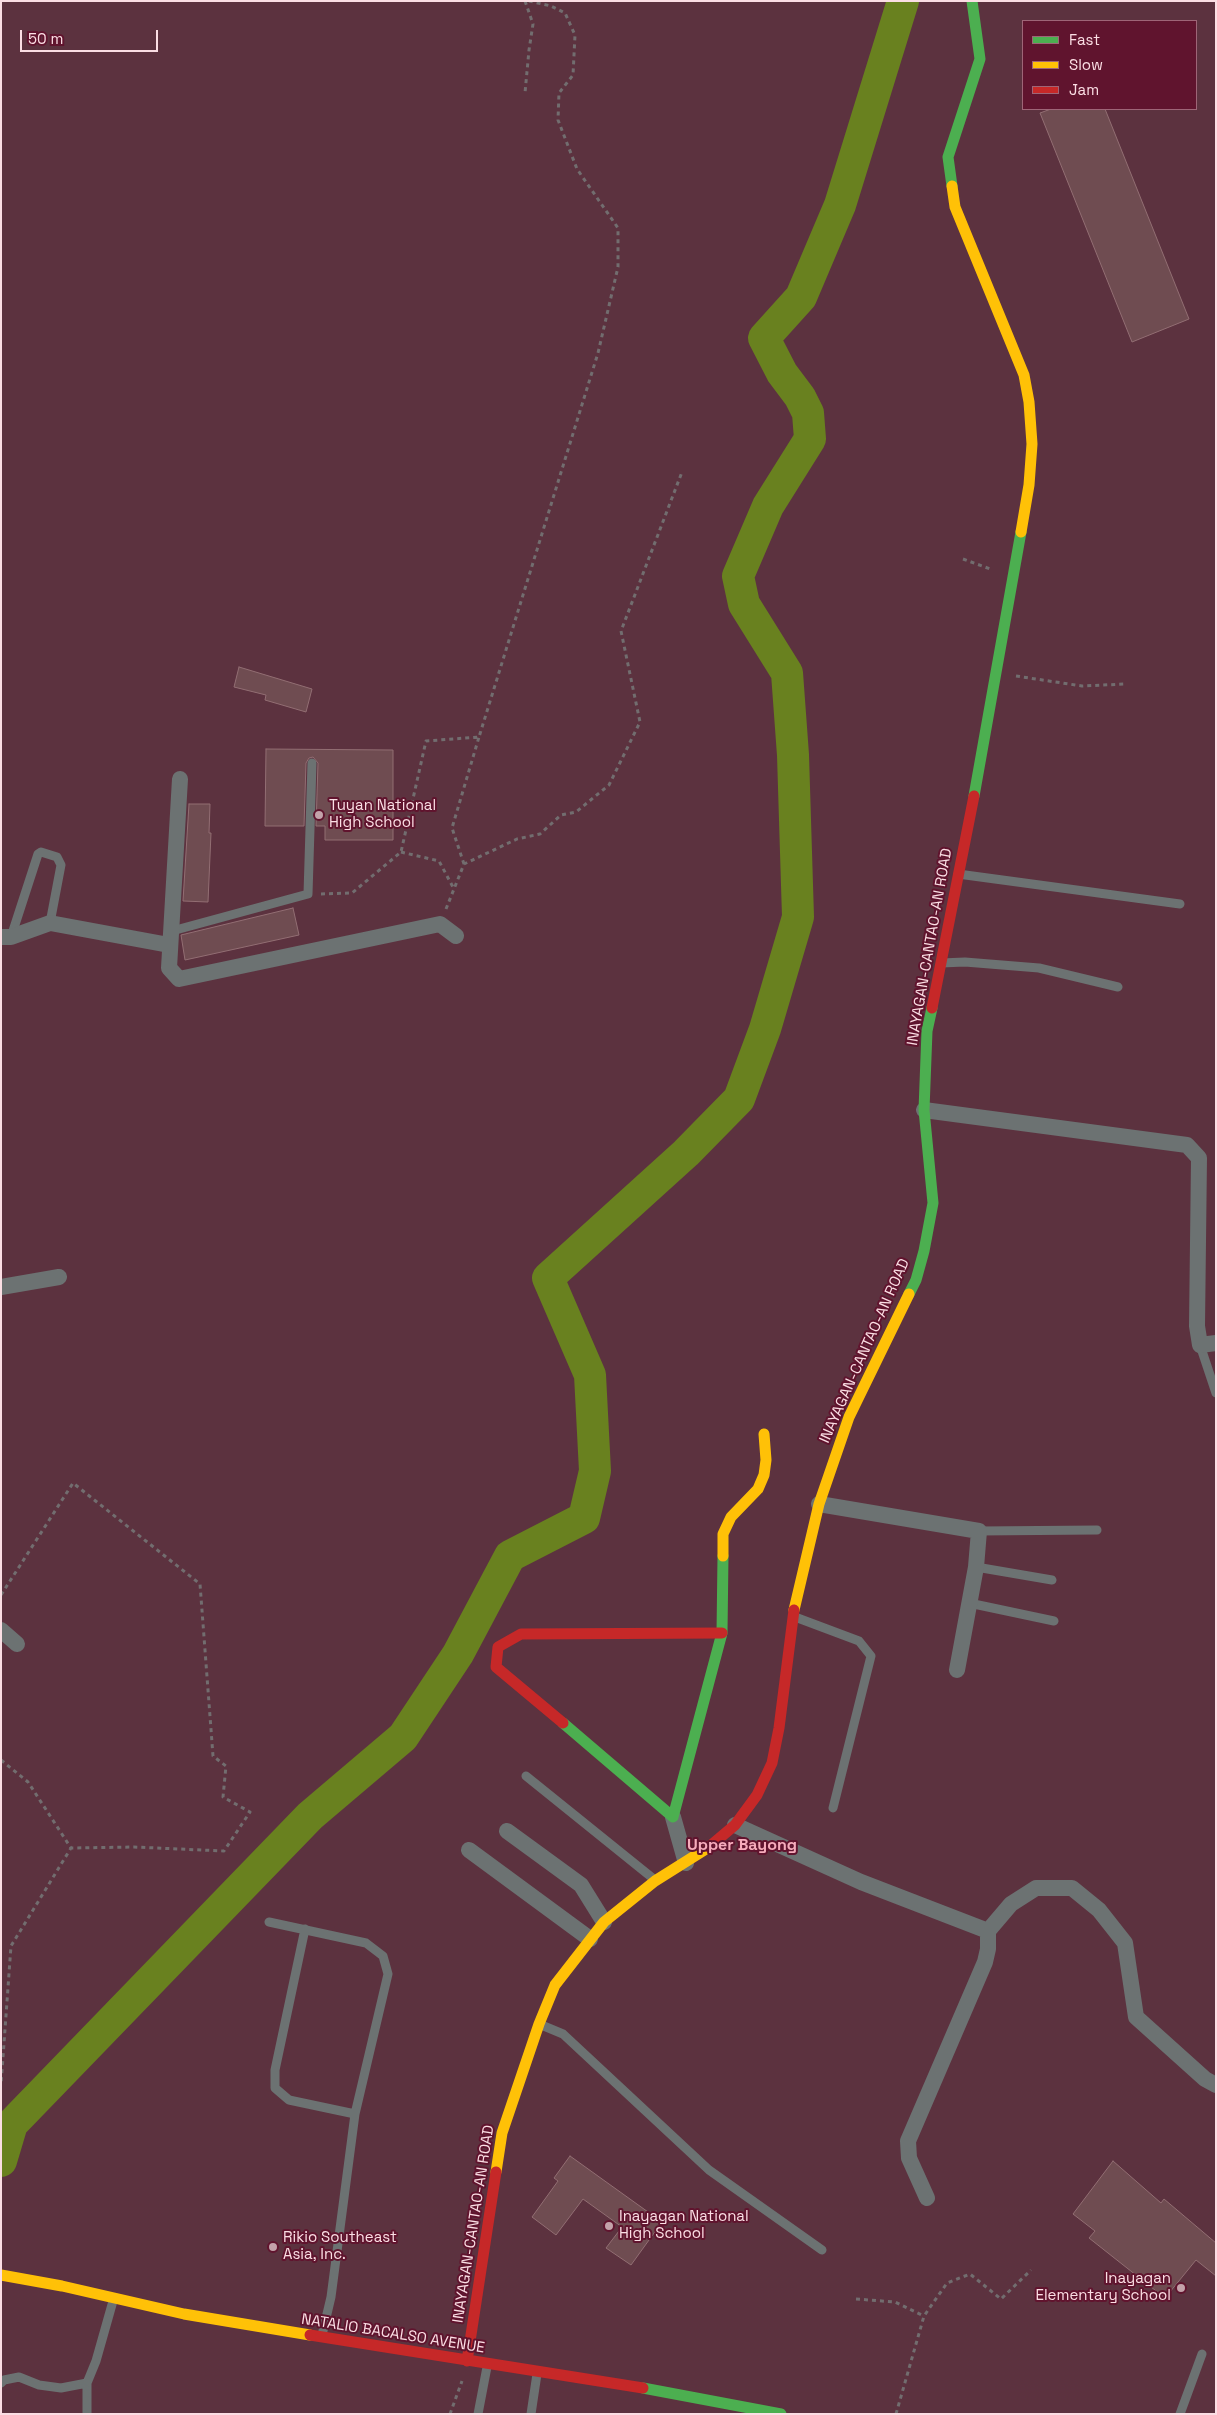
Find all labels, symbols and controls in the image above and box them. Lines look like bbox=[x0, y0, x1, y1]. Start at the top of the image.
scale bar bbox=[22, 20, 160, 52]
legend bbox=[1022, 20, 1197, 110]
text: 50 m bbox=[28, 29, 63, 48]
text: Fast bbox=[1069, 30, 1100, 49]
text: Slow bbox=[1069, 55, 1103, 74]
text: Jam bbox=[1069, 80, 1099, 99]
place label: Tuyan National High School bbox=[329, 797, 436, 832]
marker: Tuyan National High School bbox=[313, 809, 325, 821]
street label: INAYAGAN-CANTAO-AN ROAD bbox=[904, 847, 956, 1047]
street label: INAYAGAN-CANTAO-AN ROAD bbox=[816, 1256, 914, 1446]
district label: Upper Bayong bbox=[687, 1836, 797, 1856]
street label: INAYAGAN-CANTAO-AN ROAD bbox=[449, 2124, 499, 2324]
place label: Inayagan National High School bbox=[619, 2208, 749, 2243]
marker: Inayagan National High School bbox=[603, 2220, 615, 2232]
place label: Rikio Southeast Asia, Inc. bbox=[283, 2229, 397, 2264]
marker: Rikio Southeast Asia, Inc. bbox=[267, 2241, 279, 2253]
place label: Inayagan Elementary School bbox=[1035, 2270, 1171, 2305]
marker: Inayagan Elementary School bbox=[1175, 2282, 1187, 2294]
street label: NATALIO BACALSO AVENUE bbox=[300, 2311, 486, 2357]

